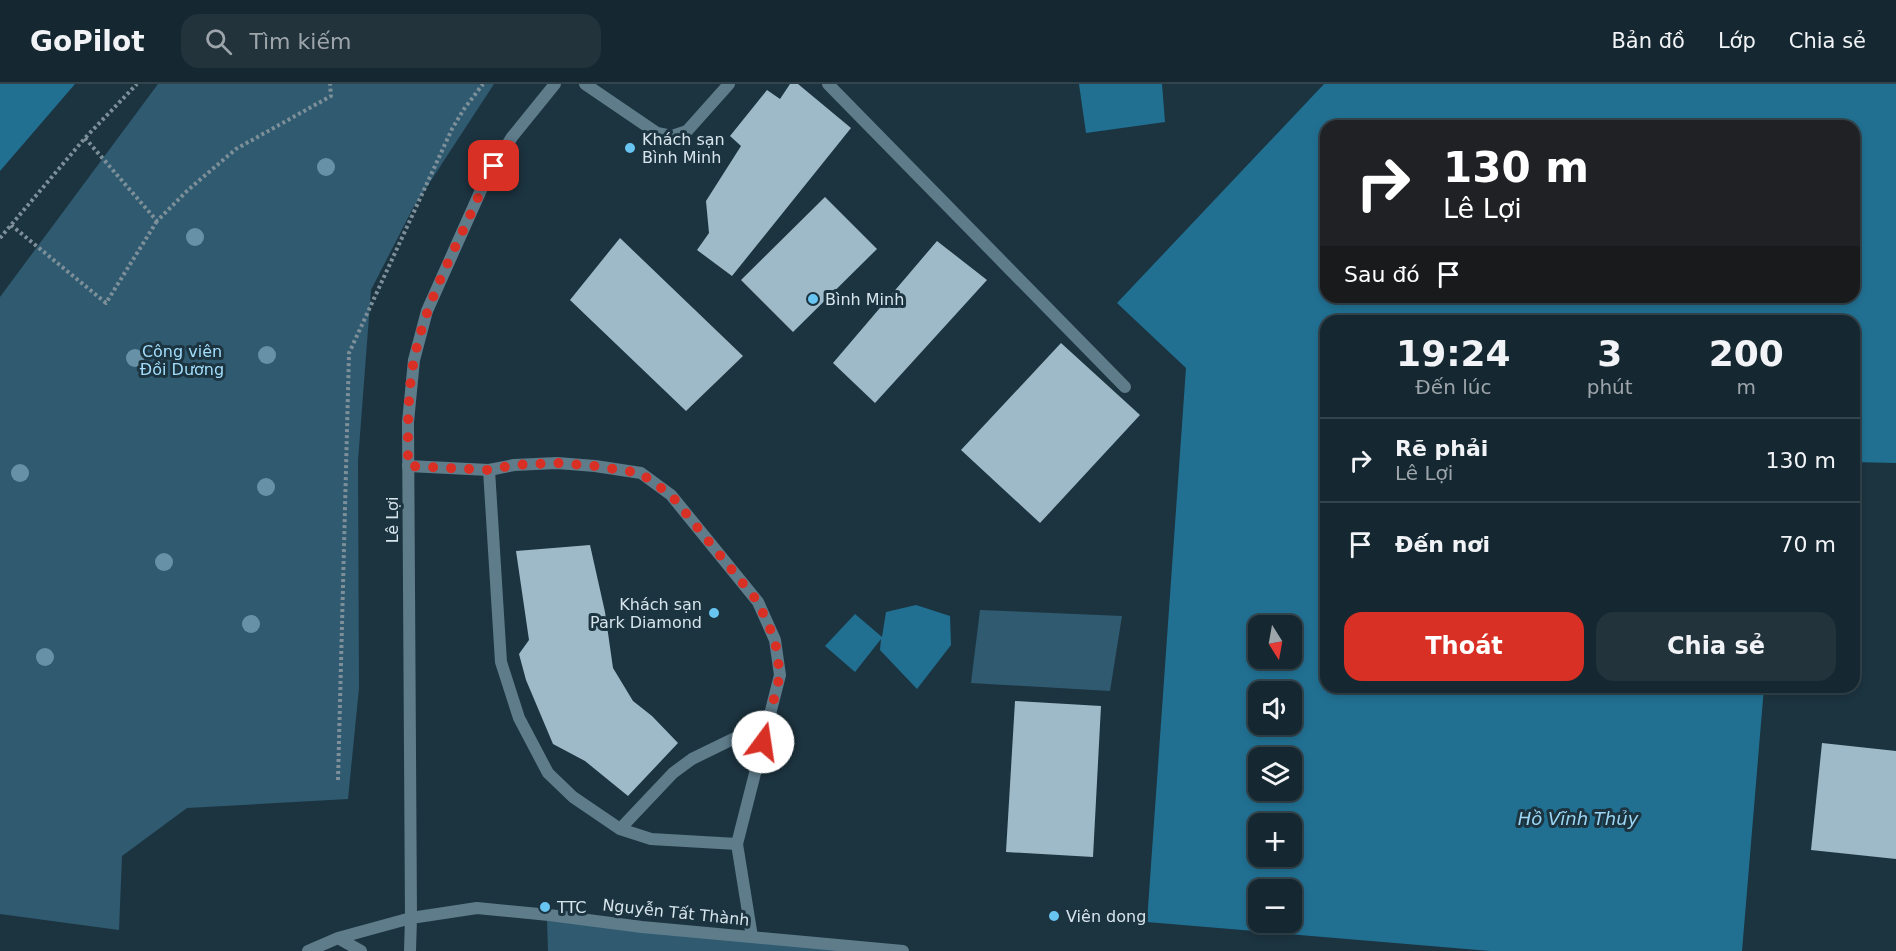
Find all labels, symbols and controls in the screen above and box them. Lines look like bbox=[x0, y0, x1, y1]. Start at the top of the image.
search box bbox=[181, 14, 601, 68]
text: GoPilot bbox=[30, 25, 145, 58]
icon: search bbox=[202, 25, 235, 58]
text: Tìm kiếm bbox=[250, 29, 351, 54]
text: Bản đồ bbox=[1611, 29, 1685, 53]
text: Lớp bbox=[1718, 29, 1756, 53]
text: Chia sẻ bbox=[1789, 29, 1866, 53]
place label: Khách sạn Bình Minh bbox=[642, 130, 725, 167]
pin bbox=[468, 140, 519, 191]
marker: Khách sạn Bình Minh bbox=[623, 141, 637, 155]
text: 130 m bbox=[1443, 143, 1589, 192]
icon: right bbox=[1344, 144, 1422, 222]
icon: arrive bbox=[477, 149, 510, 182]
text: Lê Lợi bbox=[1443, 193, 1522, 224]
icon: arrive bbox=[1432, 258, 1465, 291]
text: Sau đó bbox=[1344, 262, 1420, 287]
place label: Bình Minh bbox=[825, 290, 904, 309]
marker: Bình Minh bbox=[806, 292, 820, 306]
text: 19:24 bbox=[1396, 333, 1511, 374]
text: 3 bbox=[1597, 333, 1622, 374]
text: 200 bbox=[1709, 333, 1784, 374]
park label: Công viên Đồi Dương bbox=[140, 342, 224, 379]
text: Đến lúc bbox=[1415, 375, 1491, 399]
text: phút bbox=[1587, 375, 1633, 399]
text: m bbox=[1737, 375, 1756, 399]
text: Rẽ phải bbox=[1395, 436, 1488, 461]
icon: right bbox=[1344, 444, 1377, 477]
text: 130 m bbox=[1766, 448, 1836, 473]
text: Lê Lợi bbox=[1395, 461, 1453, 485]
street label: Lê Lợi bbox=[383, 497, 402, 543]
icon: arrive bbox=[1344, 528, 1377, 561]
text: Đến nơi bbox=[1395, 532, 1490, 557]
text: 70 m bbox=[1780, 532, 1836, 557]
place label: Khách sạn Park Diamond bbox=[590, 595, 702, 632]
marker: Khách sạn Park Diamond bbox=[707, 606, 721, 620]
button: Thoát bbox=[1344, 612, 1584, 681]
button: Chia sẻ bbox=[1596, 612, 1836, 681]
north arrow bbox=[1248, 615, 1302, 669]
map controls bbox=[1248, 615, 1302, 933]
button: sound bbox=[1248, 681, 1302, 735]
position arrow bbox=[731, 710, 795, 774]
button: layers bbox=[1248, 747, 1302, 801]
water label: Hồ Vĩnh Thủy bbox=[1518, 808, 1639, 829]
button: + bbox=[1248, 813, 1302, 867]
button: − bbox=[1248, 879, 1302, 933]
street label: Nguyễn Tất Thành bbox=[601, 895, 750, 930]
place label: TTC bbox=[556, 898, 587, 917]
marker: TTC bbox=[538, 900, 552, 914]
place label: Viên dong bbox=[1066, 907, 1146, 926]
marker: Viên dong bbox=[1047, 909, 1061, 923]

